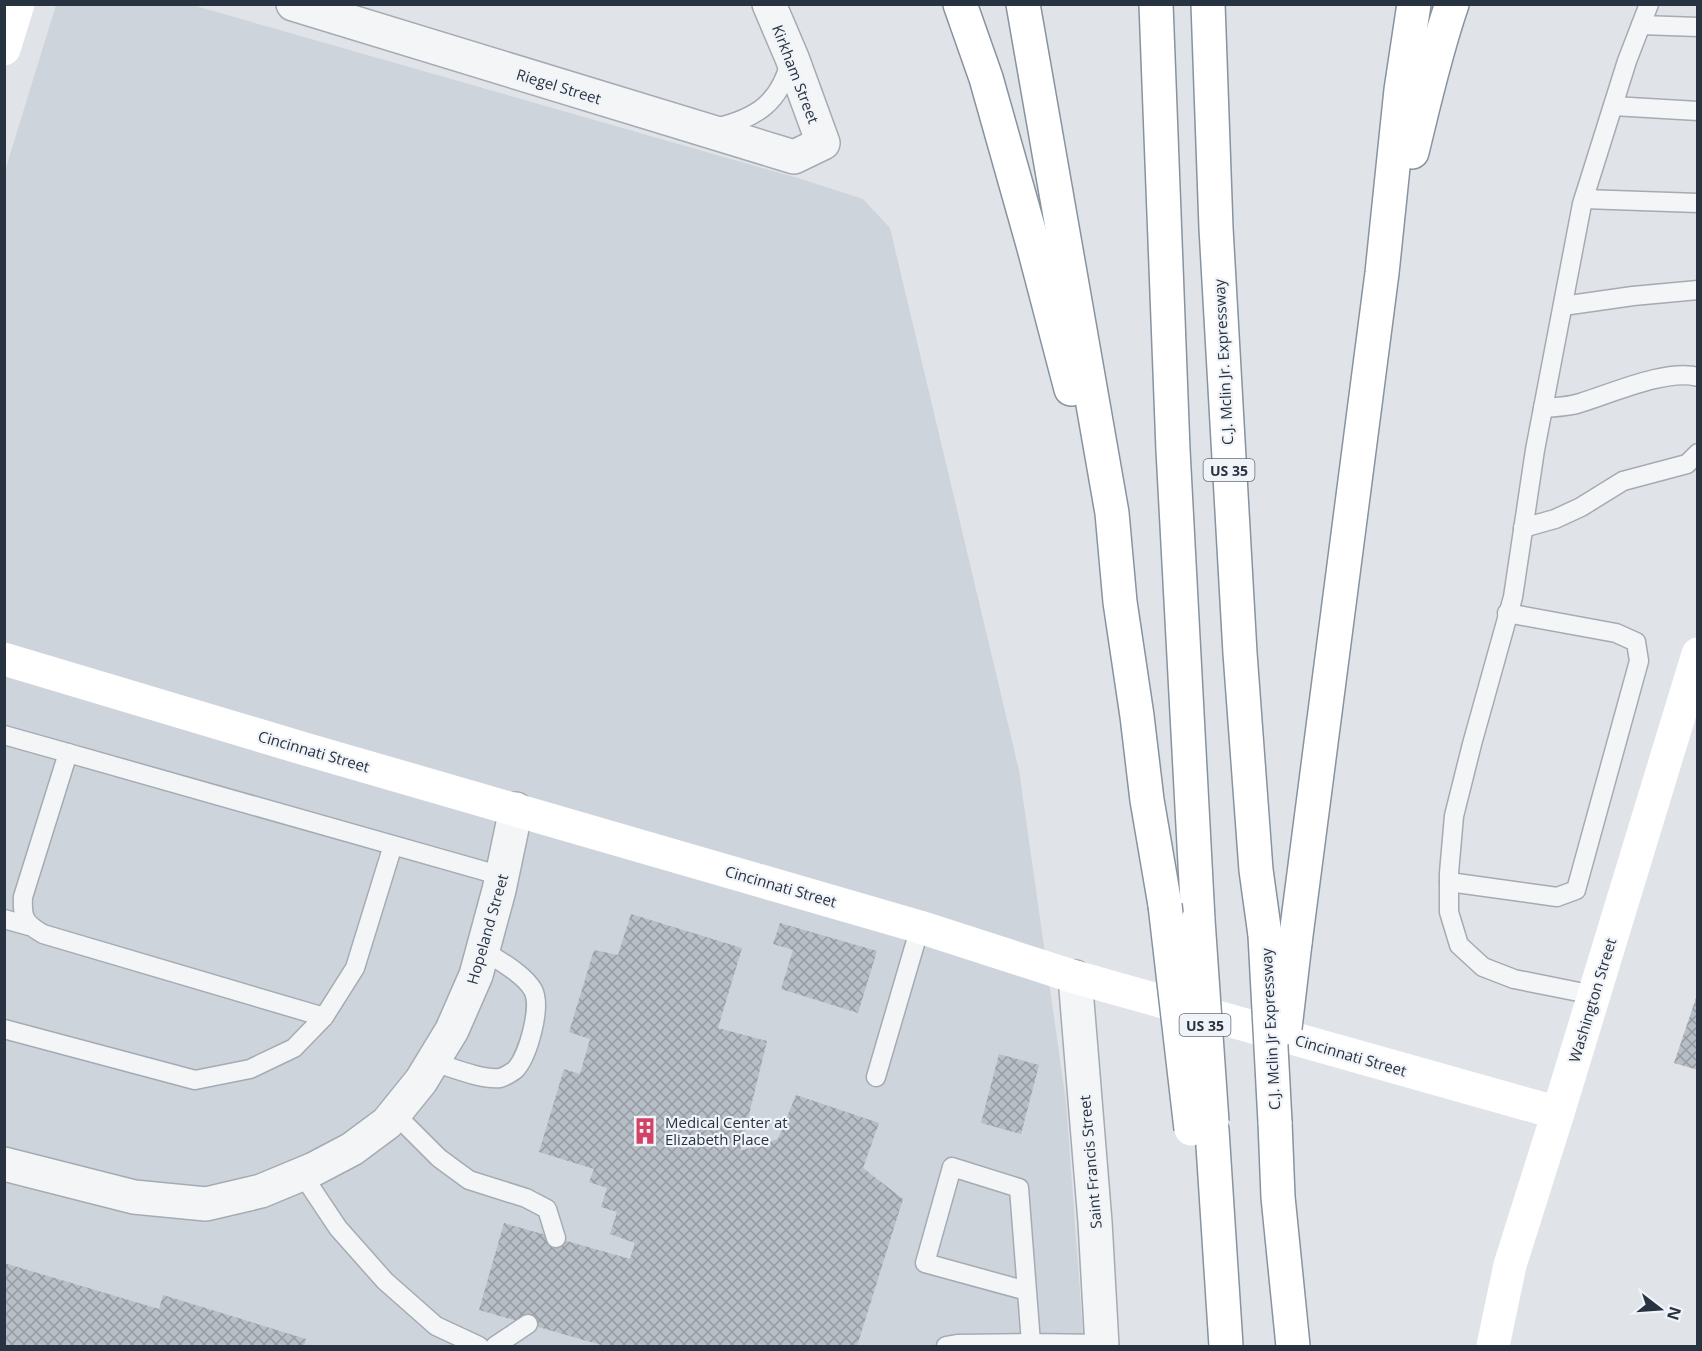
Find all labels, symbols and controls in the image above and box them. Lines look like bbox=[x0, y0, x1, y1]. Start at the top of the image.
street label: Kirkham Street bbox=[768, 22, 824, 126]
street label: Riegel Street bbox=[514, 64, 604, 108]
street label: C.J. Mclin Jr. Expressway bbox=[1209, 278, 1237, 446]
road number: US 35 bbox=[1204, 459, 1254, 481]
street label: Cincinnati Street bbox=[256, 726, 372, 776]
street label: Cincinnati Street bbox=[723, 861, 839, 911]
street label: Hopeland Street bbox=[462, 871, 512, 987]
street label: Washington Street bbox=[1564, 935, 1620, 1065]
street label: C.J. Mclin Jr Expressway bbox=[1256, 947, 1284, 1111]
road number: US 35 bbox=[1180, 1014, 1230, 1036]
street label: Cincinnati Street bbox=[1293, 1030, 1409, 1080]
street label: Saint Francis Street bbox=[1074, 1094, 1106, 1230]
place label: Medical Center at Elizabeth Place bbox=[665, 1112, 788, 1149]
building icon: Medical Center at Elizabeth Place bbox=[630, 1116, 660, 1146]
north arrow bbox=[1630, 1279, 1690, 1339]
text: N bbox=[1662, 1304, 1687, 1323]

